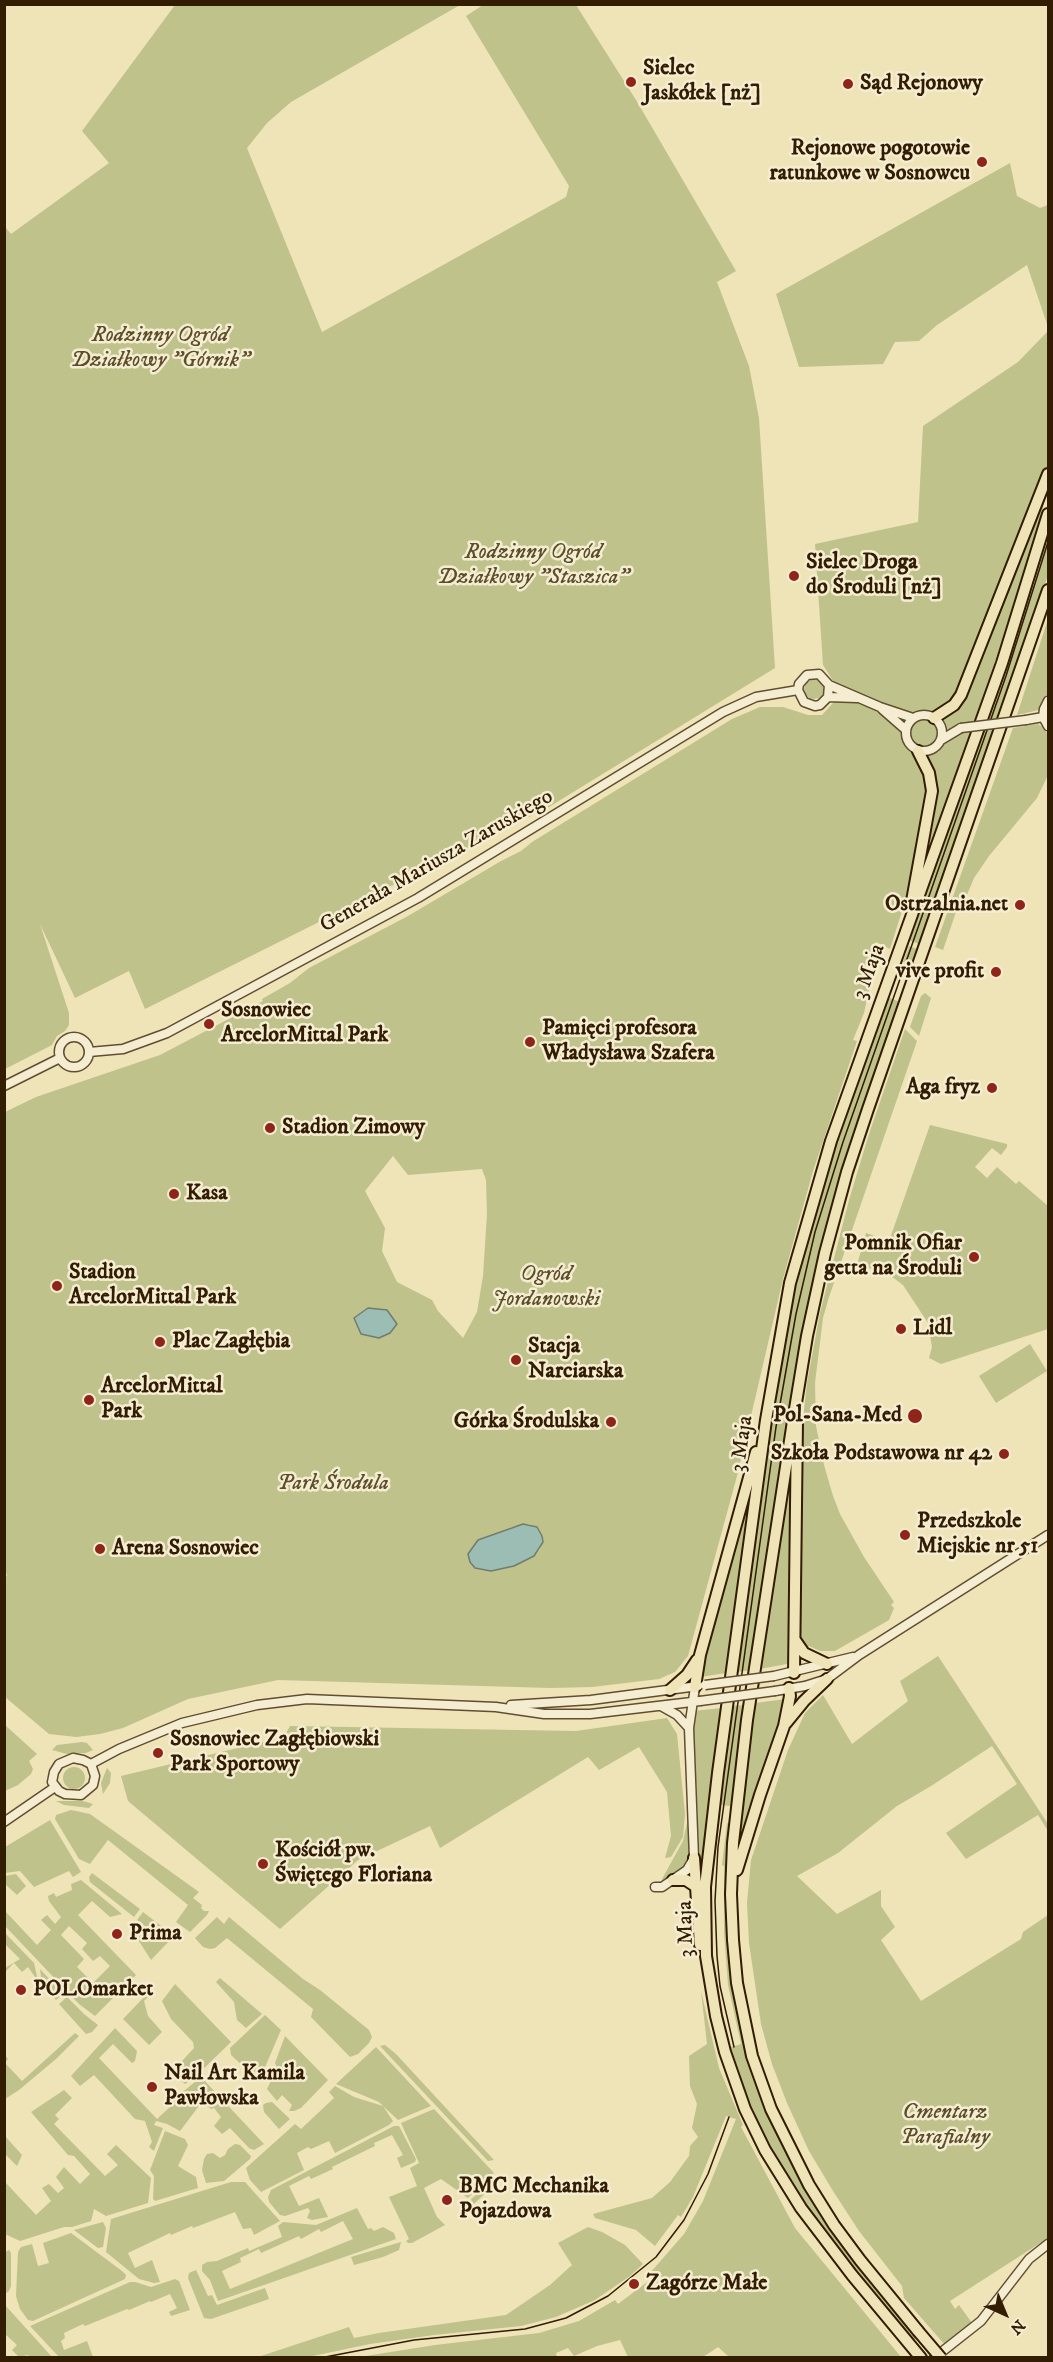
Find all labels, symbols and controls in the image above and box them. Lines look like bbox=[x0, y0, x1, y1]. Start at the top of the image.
place label: Sielec Jaskółek [nż] bbox=[643, 56, 761, 107]
place label: Sąd Rejonowy bbox=[860, 71, 983, 97]
marker: Sielec Jaskółek [nż] bbox=[624, 75, 638, 89]
marker: Sąd Rejonowy bbox=[841, 77, 855, 91]
place label: Rejonowe pogotowie ratunkowe w Sosnowcu bbox=[770, 136, 970, 188]
marker: Rejonowe pogotowie ratunkowe w Sosnowcu bbox=[975, 155, 989, 169]
park label: Rodzinny Ogród Działkowy "Górnik" bbox=[71, 323, 249, 374]
park label: Rodzinny Ogród Działkowy "Staszica" bbox=[437, 540, 629, 592]
place label: Sielec Droga do Środuli [nż] bbox=[806, 550, 942, 602]
marker: Sielec Droga do Środuli [nż] bbox=[787, 569, 801, 583]
street label: Generała Mariusza Zaruskiego bbox=[316, 784, 558, 940]
place label: Ostrzalnia.net bbox=[885, 892, 1008, 918]
marker: Ostrzalnia.net bbox=[1013, 898, 1027, 912]
street label: 3 Maja bbox=[848, 941, 892, 1003]
place label: vive profit bbox=[896, 959, 984, 985]
marker: vive profit bbox=[989, 965, 1003, 979]
place label: Sosnowiec ArcelorMittal Park bbox=[221, 998, 388, 1050]
place label: Pamięci profesora Władysława Szafera bbox=[542, 1016, 715, 1068]
marker: Sosnowiec ArcelorMittal Park bbox=[202, 1017, 216, 1031]
marker: Pamięci profesora Władysława Szafera bbox=[523, 1035, 537, 1049]
place label: Aga fryz bbox=[906, 1075, 980, 1101]
marker: Aga fryz bbox=[985, 1081, 999, 1095]
place label: Stadion Zimowy bbox=[282, 1115, 425, 1141]
marker: Stadion Zimowy bbox=[263, 1121, 277, 1135]
place label: Kasa bbox=[186, 1181, 227, 1207]
marker: Kasa bbox=[167, 1187, 181, 1201]
place label: Pomnik Ofiar getta na Środuli bbox=[824, 1231, 962, 1282]
marker: Pomnik Ofiar getta na Środuli bbox=[967, 1250, 981, 1264]
place label: Stadion ArcelorMittal Park bbox=[69, 1260, 236, 1312]
park label: Ogród Jordanowski bbox=[492, 1262, 600, 1314]
marker: Stadion ArcelorMittal Park bbox=[50, 1279, 64, 1293]
place label: Lidl bbox=[913, 1316, 952, 1342]
marker: Lidl bbox=[894, 1322, 908, 1336]
place label: Plac Zagłębia bbox=[172, 1329, 290, 1355]
place label: Stacja Narciarska bbox=[528, 1334, 623, 1386]
marker: Plac Zagłębia bbox=[153, 1335, 167, 1349]
marker: Stacja Narciarska bbox=[509, 1353, 523, 1367]
place label: ArcelorMittal Park bbox=[101, 1374, 223, 1426]
marker: ArcelorMittal Park bbox=[82, 1393, 96, 1407]
place label: Pol-Sana-Med bbox=[773, 1403, 902, 1429]
marker: Pol-Sana-Med bbox=[906, 1407, 924, 1425]
place label: Górka Środulska bbox=[454, 1409, 599, 1435]
street label: 3 Maja bbox=[726, 1414, 760, 1474]
marker: Górka Środulska bbox=[604, 1415, 618, 1429]
place label: Szkoła Podstawowa nr 42 bbox=[771, 1441, 992, 1467]
marker: Szkoła Podstawowa nr 42 bbox=[997, 1447, 1011, 1461]
park label: Park Środula bbox=[277, 1471, 389, 1497]
place label: Przedszkole Miejskie nr 51 bbox=[917, 1509, 1038, 1560]
marker: Przedszkole Miejskie nr 51 bbox=[898, 1528, 912, 1542]
place label: Arena Sosnowiec bbox=[112, 1536, 259, 1562]
marker: Arena Sosnowiec bbox=[93, 1542, 107, 1556]
place label: Sosnowiec Zagłębiowski Park Sportowy bbox=[170, 1727, 379, 1778]
marker: Sosnowiec Zagłębiowski Park Sportowy bbox=[151, 1746, 165, 1760]
place label: Kościół pw. Świętego Floriana bbox=[275, 1838, 432, 1890]
marker: Kościół pw. Świętego Floriana bbox=[256, 1857, 270, 1871]
street label: 3 Maja bbox=[673, 1900, 701, 1958]
place label: Prima bbox=[129, 1921, 182, 1947]
marker: Prima bbox=[110, 1927, 124, 1941]
place label: POLOmarket bbox=[33, 1977, 153, 2003]
marker: POLOmarket bbox=[14, 1983, 28, 1997]
place label: Nail Art Kamila Pawłowska bbox=[164, 2061, 305, 2112]
marker: Nail Art Kamila Pawłowska bbox=[145, 2080, 159, 2094]
park label: Cmentarz Parafialny bbox=[900, 2100, 990, 2152]
place label: BMC Mechanika Pojazdowa bbox=[459, 2174, 609, 2226]
marker: BMC Mechanika Pojazdowa bbox=[440, 2193, 454, 2207]
place label: Zagórze Małe bbox=[646, 2271, 767, 2297]
marker: Zagórze Małe bbox=[627, 2277, 641, 2291]
north arrow bbox=[975, 2284, 1035, 2344]
text: N bbox=[1006, 2315, 1029, 2339]

